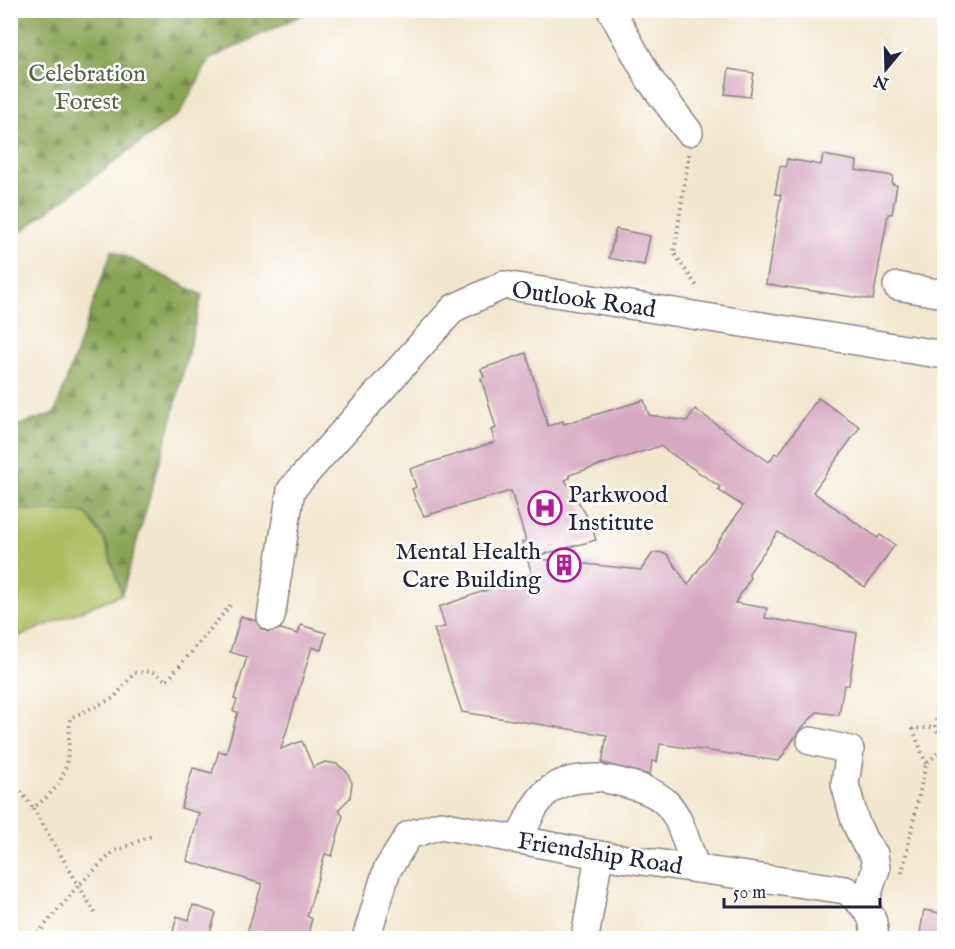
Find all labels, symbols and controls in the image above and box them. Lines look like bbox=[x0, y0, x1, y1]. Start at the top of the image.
north arrow bbox=[856, 39, 916, 99]
park label: Celebration Forest bbox=[28, 59, 146, 118]
text: N bbox=[872, 70, 893, 93]
street label: Outlook Road bbox=[510, 275, 658, 326]
place label: Parkwood Institute bbox=[568, 480, 668, 539]
hospital icon: Parkwood Institute bbox=[527, 490, 563, 526]
place label: Mental Health Care Building bbox=[395, 537, 542, 596]
building icon: Mental Health Care Building bbox=[546, 547, 582, 583]
street label: Friendship Road bbox=[515, 826, 685, 883]
scale bar bbox=[724, 871, 880, 909]
text: 50 m bbox=[733, 882, 766, 905]

